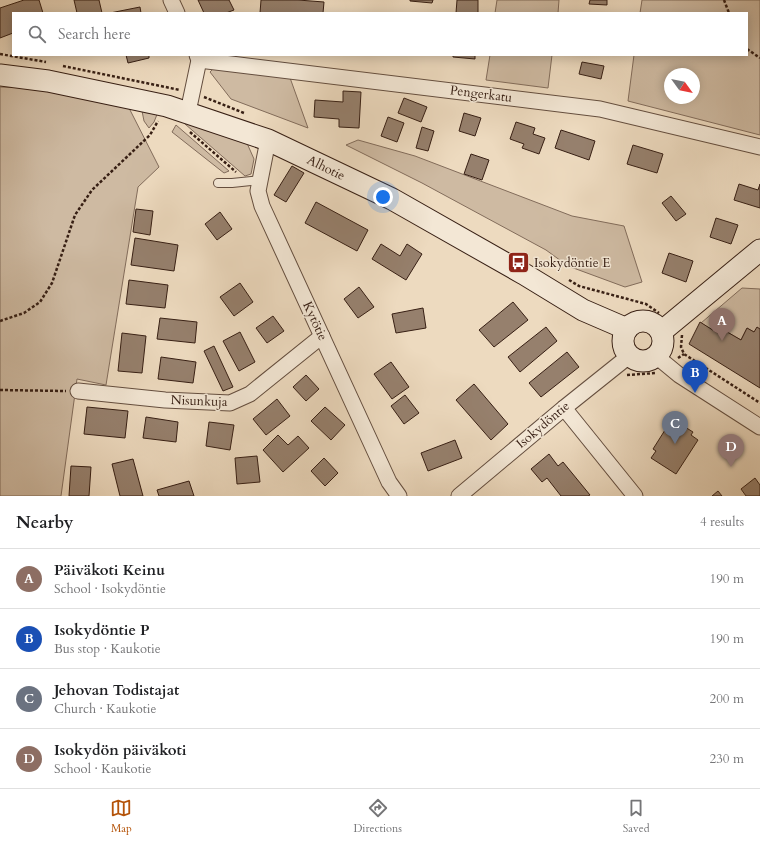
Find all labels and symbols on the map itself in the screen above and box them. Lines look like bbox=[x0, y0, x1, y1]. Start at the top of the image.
north arrow bbox=[664, 68, 700, 104]
street label: Pengerkatu bbox=[449, 81, 513, 107]
street label: Alhotie bbox=[304, 151, 348, 185]
your location bbox=[373, 187, 393, 207]
bus stop icon: Isokydöntie E bbox=[505, 250, 531, 276]
place label: Isokydöntie E bbox=[534, 254, 610, 272]
street label: Kytötie bbox=[298, 298, 332, 344]
pin: A bbox=[709, 308, 735, 341]
pin: B bbox=[682, 360, 708, 393]
street label: Nisunkuja bbox=[170, 391, 228, 411]
street label: Isokydöntie bbox=[512, 397, 574, 453]
pin: C bbox=[662, 411, 688, 444]
pin: D bbox=[718, 434, 744, 467]

